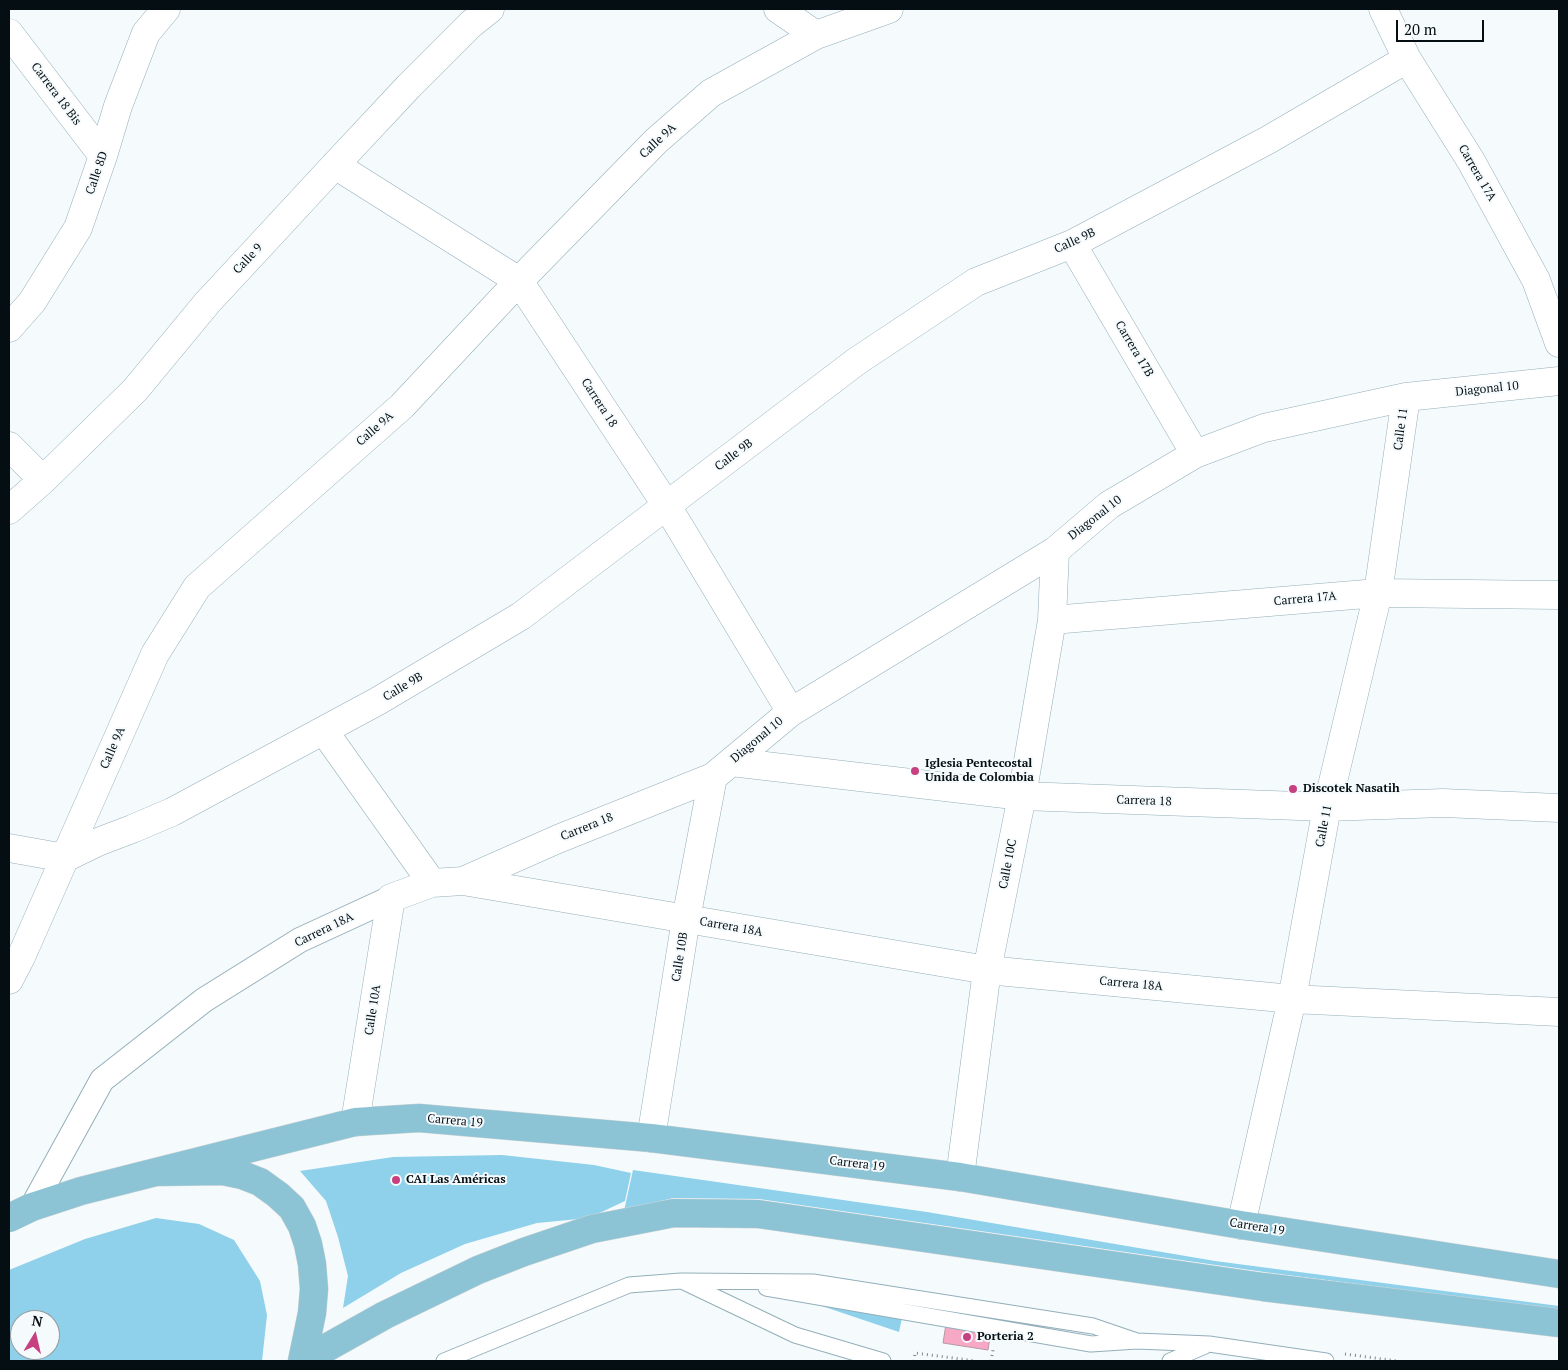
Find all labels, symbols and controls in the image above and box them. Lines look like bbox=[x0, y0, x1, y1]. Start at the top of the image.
scale bar bbox=[1398, 10, 1486, 42]
text: 20 m bbox=[1404, 19, 1437, 39]
street label: Carrera 18 Bis bbox=[28, 60, 84, 128]
street label: Calle 9A bbox=[637, 121, 679, 161]
street label: Carrera 17A bbox=[1455, 142, 1499, 204]
street label: Calle 8D bbox=[83, 149, 111, 197]
street label: Calle 9B bbox=[1052, 225, 1098, 257]
street label: Calle 9 bbox=[230, 241, 266, 277]
street label: Carrera 17B bbox=[1112, 318, 1156, 380]
street label: Carrera 18 bbox=[578, 376, 620, 430]
street label: Diagonal 10 bbox=[1455, 379, 1519, 399]
street label: Calle 11 bbox=[1391, 407, 1411, 451]
street label: Calle 9A bbox=[353, 409, 397, 449]
street label: Calle 9B bbox=[712, 436, 756, 474]
street label: Diagonal 10 bbox=[1065, 493, 1125, 543]
street label: Carrera 17A bbox=[1273, 589, 1337, 609]
street label: Calle 9B bbox=[381, 670, 425, 704]
street label: Diagonal 10 bbox=[728, 714, 786, 766]
street label: Calle 9A bbox=[97, 725, 129, 771]
place label: Iglesia Pentecostal Unida de Colombia bbox=[925, 757, 1034, 785]
marker: Iglesia Pentecostal Unida de Colombia bbox=[909, 765, 921, 777]
place label: Discotek Nasatih bbox=[1303, 782, 1400, 796]
marker: Discotek Nasatih bbox=[1287, 783, 1299, 795]
street label: Carrera 18 bbox=[1116, 793, 1172, 809]
street label: Calle 11 bbox=[1313, 804, 1335, 848]
street label: Carrera 18 bbox=[559, 810, 615, 844]
street label: Calle 10C bbox=[996, 838, 1020, 890]
street label: Carrera 18A bbox=[292, 910, 356, 950]
street label: Carrera 18A bbox=[698, 914, 764, 940]
street label: Calle 10B bbox=[669, 931, 691, 983]
street label: Carrera 18A bbox=[1099, 974, 1163, 994]
street label: Calle 10A bbox=[362, 984, 384, 1036]
street label: Carrera 19 bbox=[427, 1111, 483, 1131]
street label: Carrera 19 bbox=[829, 1153, 885, 1175]
place label: CAI Las Américas bbox=[406, 1173, 506, 1187]
marker: CAI Las Américas bbox=[390, 1174, 402, 1186]
street label: Carrera 19 bbox=[1229, 1216, 1285, 1238]
north arrow bbox=[10, 1310, 60, 1360]
text: N bbox=[31, 1310, 44, 1331]
place label: Porteria 2 bbox=[977, 1330, 1034, 1344]
marker: Porteria 2 bbox=[961, 1331, 973, 1343]

